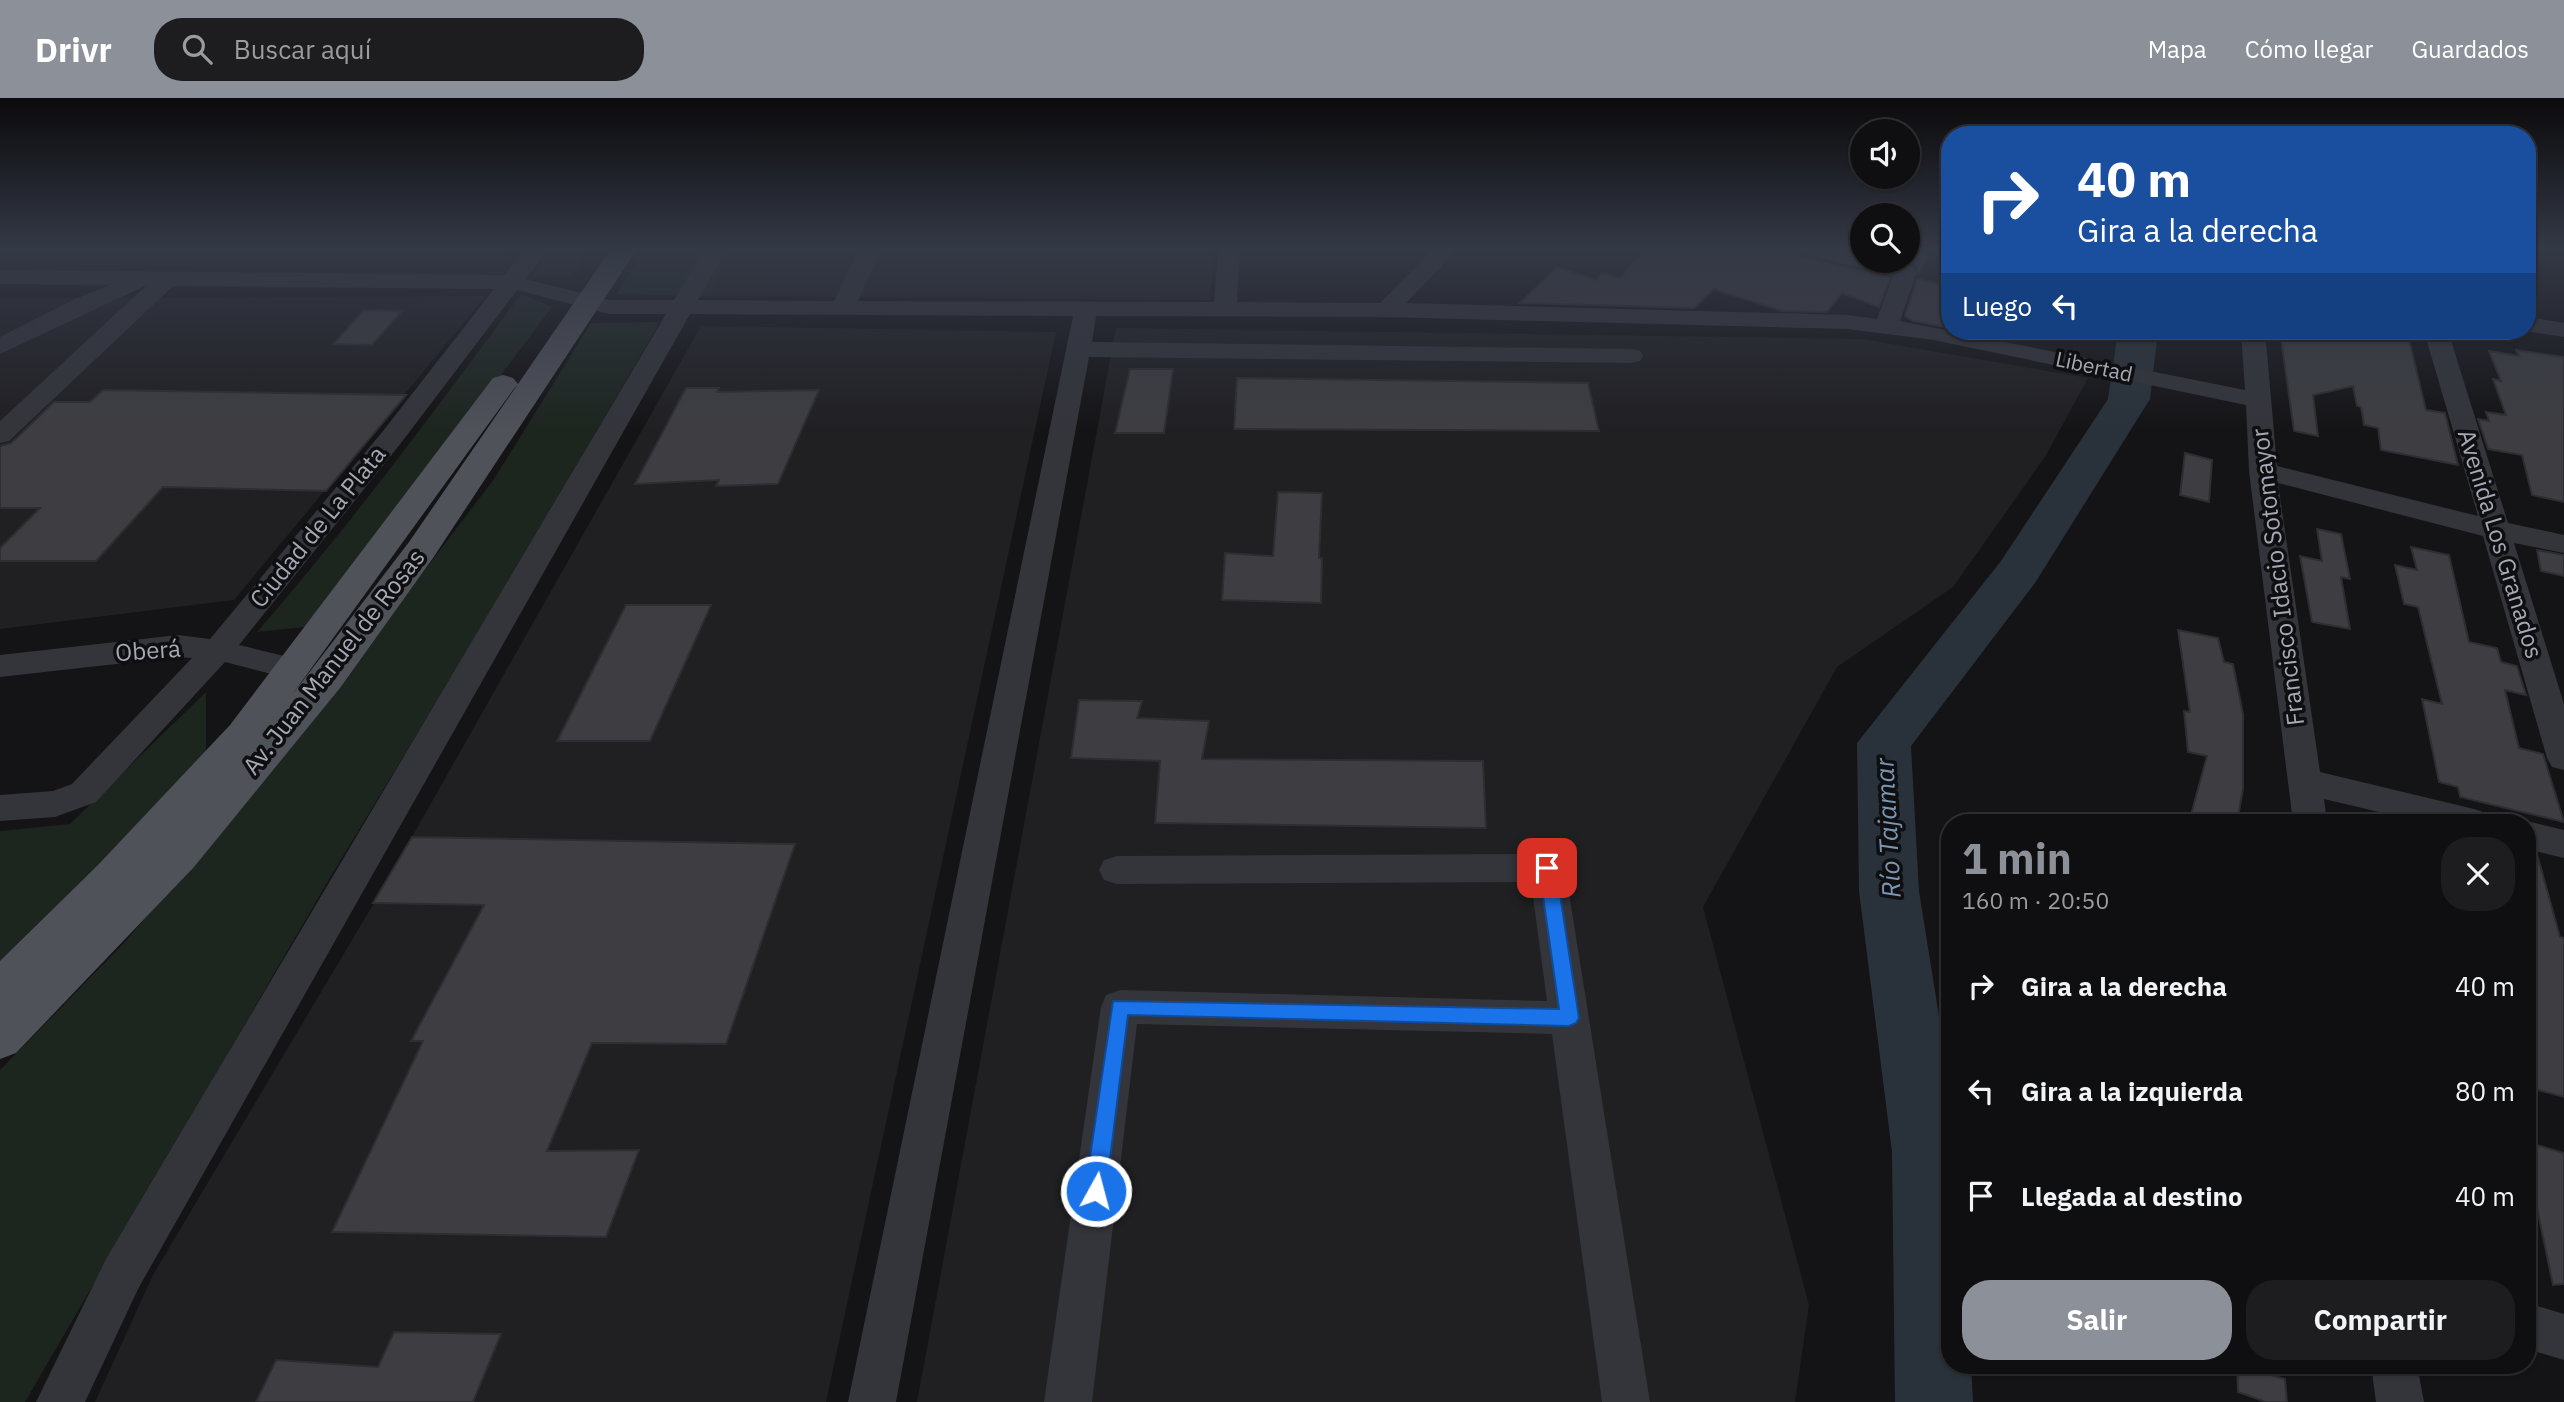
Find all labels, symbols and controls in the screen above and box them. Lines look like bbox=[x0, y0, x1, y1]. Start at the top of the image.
search box bbox=[154, 18, 644, 81]
text: Drivr bbox=[35, 28, 112, 71]
icon: search bbox=[178, 30, 216, 68]
text: Buscar aquí bbox=[234, 32, 371, 66]
text: Mapa bbox=[2148, 33, 2207, 65]
text: Cómo llegar bbox=[2245, 33, 2373, 65]
text: Guardados bbox=[2411, 33, 2529, 65]
map controls bbox=[1850, 119, 1920, 273]
button: sound bbox=[1850, 119, 1920, 189]
text: 40 m bbox=[2077, 147, 2191, 210]
icon: right bbox=[1962, 154, 2053, 245]
button: search bbox=[1850, 203, 1920, 273]
text: Gira a la derecha bbox=[2077, 209, 2318, 251]
icon: left bbox=[2046, 287, 2084, 325]
text: Luego bbox=[1962, 289, 2032, 323]
street label: Libertad bbox=[2053, 344, 2135, 388]
street label: Avenida Los Granados bbox=[2451, 425, 2551, 662]
street label: Francisco Idacio Sotomayor bbox=[2243, 427, 2311, 728]
street label: Ciudad de La Plata bbox=[242, 439, 392, 614]
street label: Av. Juan Manuel de Rosas bbox=[235, 542, 431, 781]
street label: Oberá bbox=[114, 632, 182, 668]
water label: Río Tajamar bbox=[1866, 756, 1908, 899]
text: 1 min bbox=[1962, 831, 2072, 886]
button: close bbox=[2441, 837, 2515, 911]
pin bbox=[1517, 838, 1577, 898]
icon: arrive bbox=[1528, 849, 1566, 887]
text: 160 m · 20:50 bbox=[1962, 885, 2109, 915]
icon: right bbox=[1962, 967, 2000, 1005]
text: Gira a la derecha bbox=[2021, 969, 2227, 1003]
text: 40 m bbox=[2455, 969, 2515, 1003]
icon: left bbox=[1962, 1072, 2000, 1110]
text: Gira a la izquierda bbox=[2021, 1074, 2243, 1108]
text: 80 m bbox=[2455, 1074, 2515, 1108]
position arrow bbox=[1059, 1154, 1133, 1228]
icon: arrive bbox=[1962, 1177, 2000, 1215]
text: Llegada al destino bbox=[2021, 1179, 2243, 1213]
text: 40 m bbox=[2455, 1179, 2515, 1213]
button: Salir bbox=[1962, 1280, 2232, 1360]
button: Compartir bbox=[2246, 1280, 2515, 1360]

